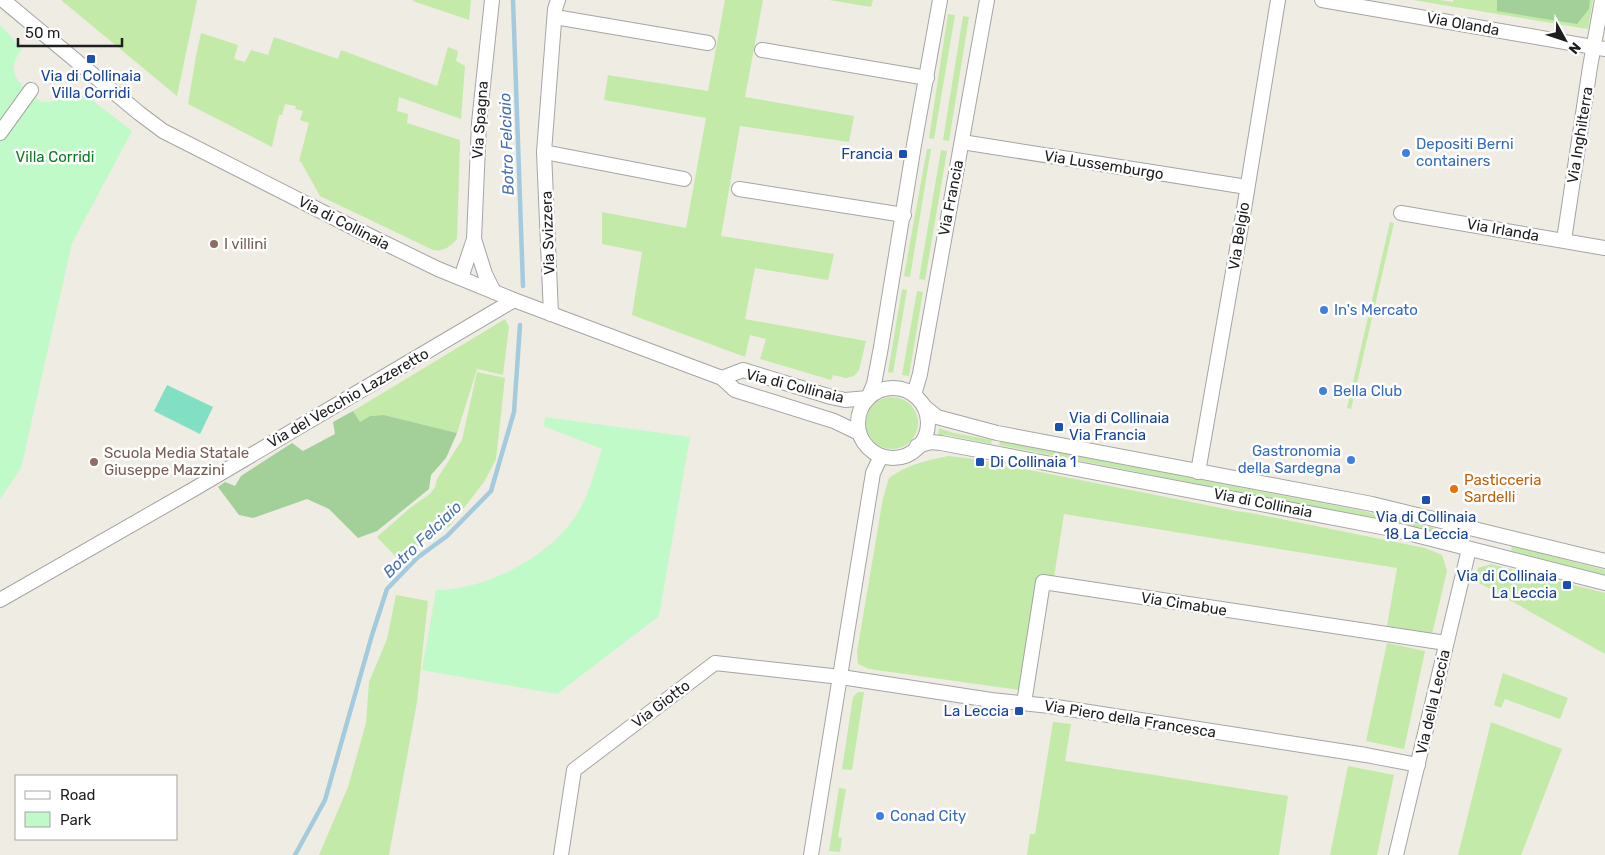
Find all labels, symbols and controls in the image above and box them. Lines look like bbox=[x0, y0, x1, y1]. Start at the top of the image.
street label: Via Olanda bbox=[1425, 9, 1501, 39]
scale bar bbox=[18, 15, 121, 47]
north arrow bbox=[1540, 15, 1590, 65]
text: 50 m bbox=[25, 24, 60, 42]
text: N bbox=[1565, 39, 1584, 57]
marker: Via di Collinaia Villa Corridi bbox=[85, 53, 97, 65]
place label: Via di Collinaia Villa Corridi bbox=[41, 67, 141, 102]
street label: Via Spagna bbox=[468, 80, 492, 160]
street label: Via Inghilterra bbox=[1563, 85, 1597, 185]
water label: Botro Felciaio bbox=[495, 93, 518, 195]
place label: Depositi Berni containers bbox=[1416, 135, 1514, 170]
place label: Francia bbox=[841, 145, 893, 163]
street label: Via Lussemburgo bbox=[1043, 147, 1165, 183]
marker: Depositi Berni containers bbox=[1400, 147, 1412, 159]
park label: Villa Corridi bbox=[16, 148, 94, 166]
marker: Francia bbox=[897, 148, 909, 160]
street label: Via Francia bbox=[935, 158, 967, 238]
street label: Via Svizzera bbox=[538, 191, 558, 275]
street label: Via di Collinaia bbox=[295, 192, 393, 254]
street label: Via Belgio bbox=[1225, 201, 1253, 271]
street label: Via Irlanda bbox=[1465, 215, 1541, 245]
place label: I villini bbox=[224, 235, 267, 253]
marker: I villini bbox=[208, 238, 220, 250]
place label: In's Mercato bbox=[1334, 301, 1418, 319]
marker: In's Mercato bbox=[1318, 304, 1330, 316]
street label: Via del Vecchio Lazzeretto bbox=[264, 344, 432, 452]
street label: Via di Collinaia bbox=[744, 365, 846, 407]
place label: Bella Club bbox=[1333, 382, 1402, 400]
marker: Bella Club bbox=[1317, 385, 1329, 397]
place label: Via di Collinaia Via Francia bbox=[1069, 409, 1169, 444]
marker: Via di Collinaia Via Francia bbox=[1053, 421, 1065, 433]
place label: Gastronomia della Sardegna bbox=[1238, 442, 1341, 477]
place label: Scuola Media Statale Giuseppe Mazzini bbox=[104, 444, 249, 479]
place label: Di Collinaia 1 bbox=[990, 453, 1077, 471]
marker: Gastronomia della Sardegna bbox=[1345, 454, 1357, 466]
marker: Scuola Media Statale Giuseppe Mazzini bbox=[88, 456, 100, 468]
marker: Di Collinaia 1 bbox=[974, 456, 986, 468]
place label: Pasticceria Sardelli bbox=[1464, 471, 1541, 506]
marker: Pasticceria Sardelli bbox=[1448, 483, 1460, 495]
street label: Via di Collinaia bbox=[1212, 485, 1314, 521]
marker: Via di Collinaia 18 La Leccia bbox=[1420, 494, 1432, 506]
water label: Botro Felciaio bbox=[379, 497, 466, 582]
place label: Via di Collinaia 18 La Leccia bbox=[1376, 508, 1476, 543]
place label: Via di Collinaia La Leccia bbox=[1457, 567, 1557, 602]
marker: Via di Collinaia La Leccia bbox=[1561, 579, 1573, 591]
street label: Via Cimabue bbox=[1140, 588, 1228, 620]
street label: Via della Leccia bbox=[1412, 648, 1454, 756]
street label: Via Giotto bbox=[628, 676, 694, 732]
street label: Via Piero della Francesca bbox=[1043, 697, 1217, 741]
place label: La Leccia bbox=[943, 702, 1009, 720]
marker: La Leccia bbox=[1013, 705, 1025, 717]
legend bbox=[15, 775, 178, 840]
text: Road bbox=[60, 786, 96, 804]
place label: Conad City bbox=[890, 807, 966, 825]
marker: Conad City bbox=[874, 810, 886, 822]
text: Park bbox=[60, 811, 91, 829]

